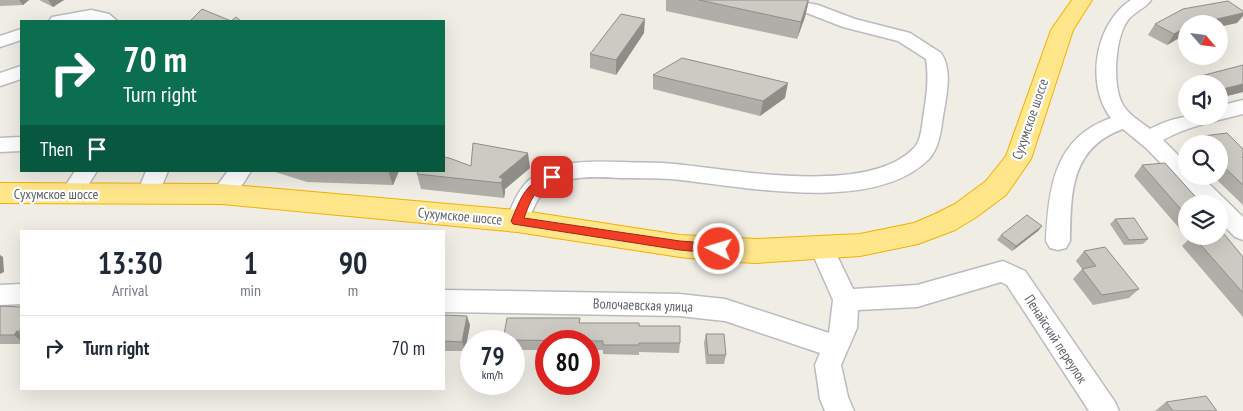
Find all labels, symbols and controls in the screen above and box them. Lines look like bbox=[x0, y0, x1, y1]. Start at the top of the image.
north arrow bbox=[1178, 15, 1228, 65]
map controls bbox=[1178, 15, 1228, 245]
text: 70 m bbox=[123, 36, 187, 82]
icon: right bbox=[40, 40, 105, 105]
button: sound bbox=[1178, 75, 1228, 125]
street label: Сухумское шоссе bbox=[1008, 76, 1052, 162]
text: Turn right bbox=[123, 80, 197, 108]
icon: arrive bbox=[83, 135, 111, 163]
button: search bbox=[1178, 135, 1228, 185]
text: Then bbox=[40, 137, 73, 161]
pin bbox=[531, 156, 573, 198]
icon: arrive bbox=[538, 163, 566, 191]
street label: Сухумское шоссе bbox=[14, 185, 98, 203]
button: layers bbox=[1178, 195, 1228, 245]
street label: Сухумское шоссе bbox=[417, 203, 503, 229]
position arrow bbox=[692, 222, 744, 274]
text: 13:30 bbox=[98, 243, 163, 282]
text: 1 bbox=[243, 243, 258, 282]
text: 90 bbox=[339, 243, 367, 282]
text: Arrival bbox=[112, 280, 148, 300]
text: min bbox=[240, 280, 261, 300]
text: m bbox=[348, 280, 358, 300]
street label: Пенайский переулок bbox=[1021, 291, 1092, 387]
street label: Волочаевская улица bbox=[593, 294, 693, 316]
speed limit sign: 80 bbox=[535, 330, 600, 395]
icon: right bbox=[40, 334, 68, 362]
text: Turn right bbox=[83, 336, 149, 360]
text: 70 m bbox=[392, 336, 425, 360]
text: 79 bbox=[481, 340, 504, 372]
text: km/h bbox=[482, 367, 503, 382]

